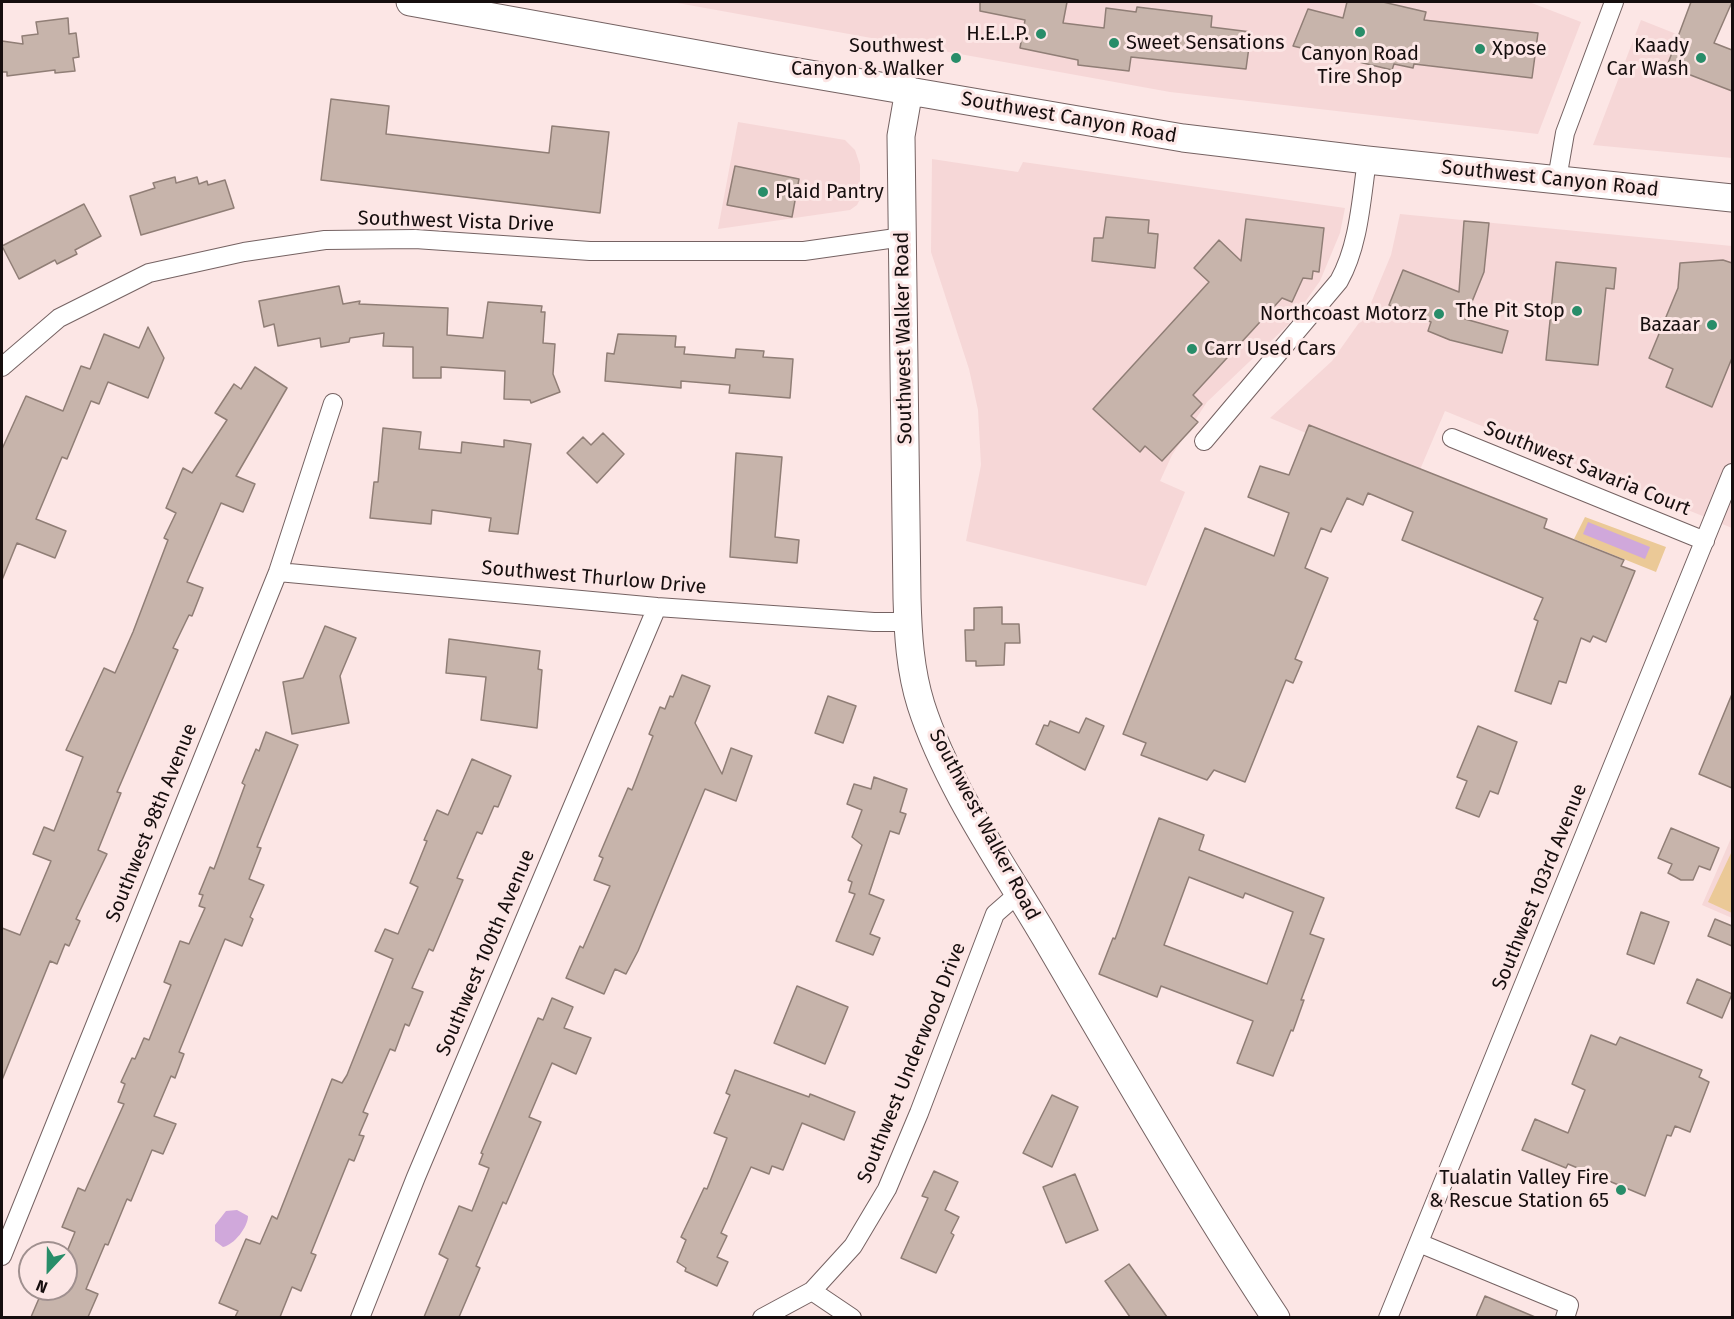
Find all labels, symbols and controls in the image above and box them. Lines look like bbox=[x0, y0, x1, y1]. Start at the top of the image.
place label: H.E.L.P. bbox=[966, 22, 1029, 46]
marker: Canyon Road Tire Shop bbox=[1353, 25, 1367, 39]
marker: H.E.L.P. bbox=[1034, 27, 1048, 41]
place label: Sweet Sensations bbox=[1126, 31, 1285, 55]
place label: Southwest Canyon & Walker bbox=[791, 34, 944, 81]
place label: Kaady Car Wash bbox=[1606, 34, 1689, 81]
marker: Sweet Sensations bbox=[1107, 36, 1121, 50]
place label: Xpose bbox=[1492, 37, 1547, 61]
place label: Canyon Road Tire Shop bbox=[1301, 42, 1419, 89]
marker: Xpose bbox=[1473, 42, 1487, 56]
marker: Southwest Canyon & Walker bbox=[949, 51, 963, 65]
marker: Kaady Car Wash bbox=[1694, 51, 1708, 65]
street label: Southwest Canyon Road bbox=[959, 87, 1179, 149]
street label: Southwest Canyon Road bbox=[1440, 156, 1660, 202]
place label: Plaid Pantry bbox=[775, 180, 884, 204]
marker: Plaid Pantry bbox=[756, 185, 770, 199]
street label: Southwest Vista Drive bbox=[357, 207, 555, 237]
street label: Southwest Walker Road bbox=[890, 231, 918, 445]
place label: The Pit Stop bbox=[1456, 299, 1565, 323]
place label: Northcoast Motorz bbox=[1260, 302, 1427, 326]
marker: The Pit Stop bbox=[1570, 304, 1584, 318]
marker: Northcoast Motorz bbox=[1432, 307, 1446, 321]
place label: Bazaar bbox=[1639, 313, 1700, 337]
marker: Bazaar bbox=[1705, 318, 1719, 332]
place label: Carr Used Cars bbox=[1204, 337, 1336, 361]
marker: Carr Used Cars bbox=[1185, 342, 1199, 356]
street label: Southwest Savaria Court bbox=[1480, 417, 1694, 521]
street label: Southwest Thurlow Drive bbox=[481, 556, 707, 600]
street label: Southwest 98th Avenue bbox=[101, 720, 203, 926]
street label: Southwest Walker Road bbox=[923, 725, 1045, 925]
street label: Southwest 103rd Avenue bbox=[1488, 780, 1592, 994]
street label: Southwest 100th Avenue bbox=[432, 846, 540, 1060]
street label: Southwest Underwood Drive bbox=[853, 939, 971, 1187]
place label: Tualatin Valley Fire & Rescue Station 65 bbox=[1429, 1166, 1609, 1213]
marker: Tualatin Valley Fire & Rescue Station 65 bbox=[1614, 1183, 1628, 1197]
north arrow bbox=[18, 1241, 78, 1301]
text: N bbox=[33, 1276, 50, 1297]

